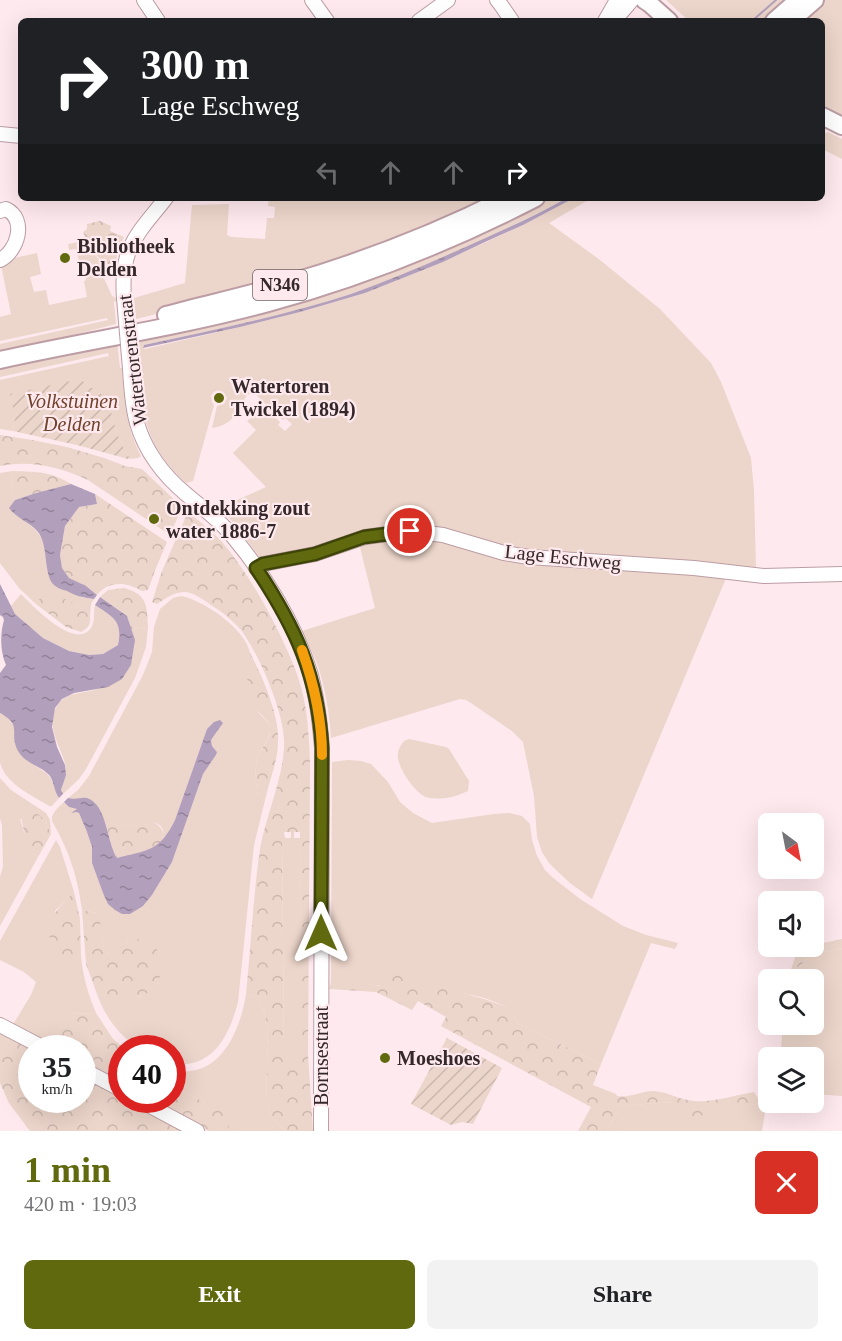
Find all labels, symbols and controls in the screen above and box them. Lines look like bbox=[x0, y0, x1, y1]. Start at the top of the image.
icon: right bbox=[42, 42, 120, 120]
text: 300 m bbox=[141, 42, 250, 88]
text: Lage Eschweg bbox=[141, 91, 299, 121]
icon: left bbox=[311, 156, 344, 189]
icon: ahead bbox=[374, 156, 407, 189]
icon: ahead bbox=[437, 156, 470, 189]
icon: right bbox=[500, 156, 533, 189]
place label: Bibliotheek Delden bbox=[77, 235, 176, 280]
marker: Bibliotheek Delden bbox=[58, 251, 72, 265]
road number: N346 bbox=[253, 270, 307, 300]
street label: Watertorenstraat bbox=[113, 293, 151, 427]
place label: Watertoren Twickel (1894) bbox=[231, 375, 356, 421]
park label: Volkstuinen Delden bbox=[26, 390, 118, 435]
marker: Watertoren Twickel (1894) bbox=[212, 391, 226, 405]
place label: Ontdekking zout water 1886-7 bbox=[166, 497, 310, 542]
pin bbox=[384, 505, 435, 556]
marker: Ontdekking zout water 1886-7 bbox=[147, 512, 161, 526]
icon: arrive bbox=[393, 514, 426, 547]
street label: Lage Eschweg bbox=[503, 540, 622, 575]
north arrow bbox=[758, 813, 824, 879]
map controls bbox=[758, 813, 824, 1113]
button: sound bbox=[758, 891, 824, 957]
position arrow bbox=[289, 901, 353, 965]
button: search bbox=[758, 969, 824, 1035]
street label: Bornsestraat bbox=[310, 1006, 332, 1106]
speed limit sign: 40 bbox=[108, 1035, 186, 1113]
place label: Moeshoes bbox=[397, 1047, 481, 1069]
button: layers bbox=[758, 1047, 824, 1113]
text: 35 bbox=[42, 1050, 72, 1083]
marker: Moeshoes bbox=[378, 1051, 392, 1065]
text: km/h bbox=[42, 1081, 72, 1097]
text: 1 min bbox=[24, 1150, 111, 1190]
button: close bbox=[755, 1151, 818, 1214]
text: 420 m · 19:03 bbox=[24, 1193, 137, 1215]
button: Exit bbox=[24, 1260, 415, 1329]
button: Share bbox=[427, 1260, 818, 1329]

